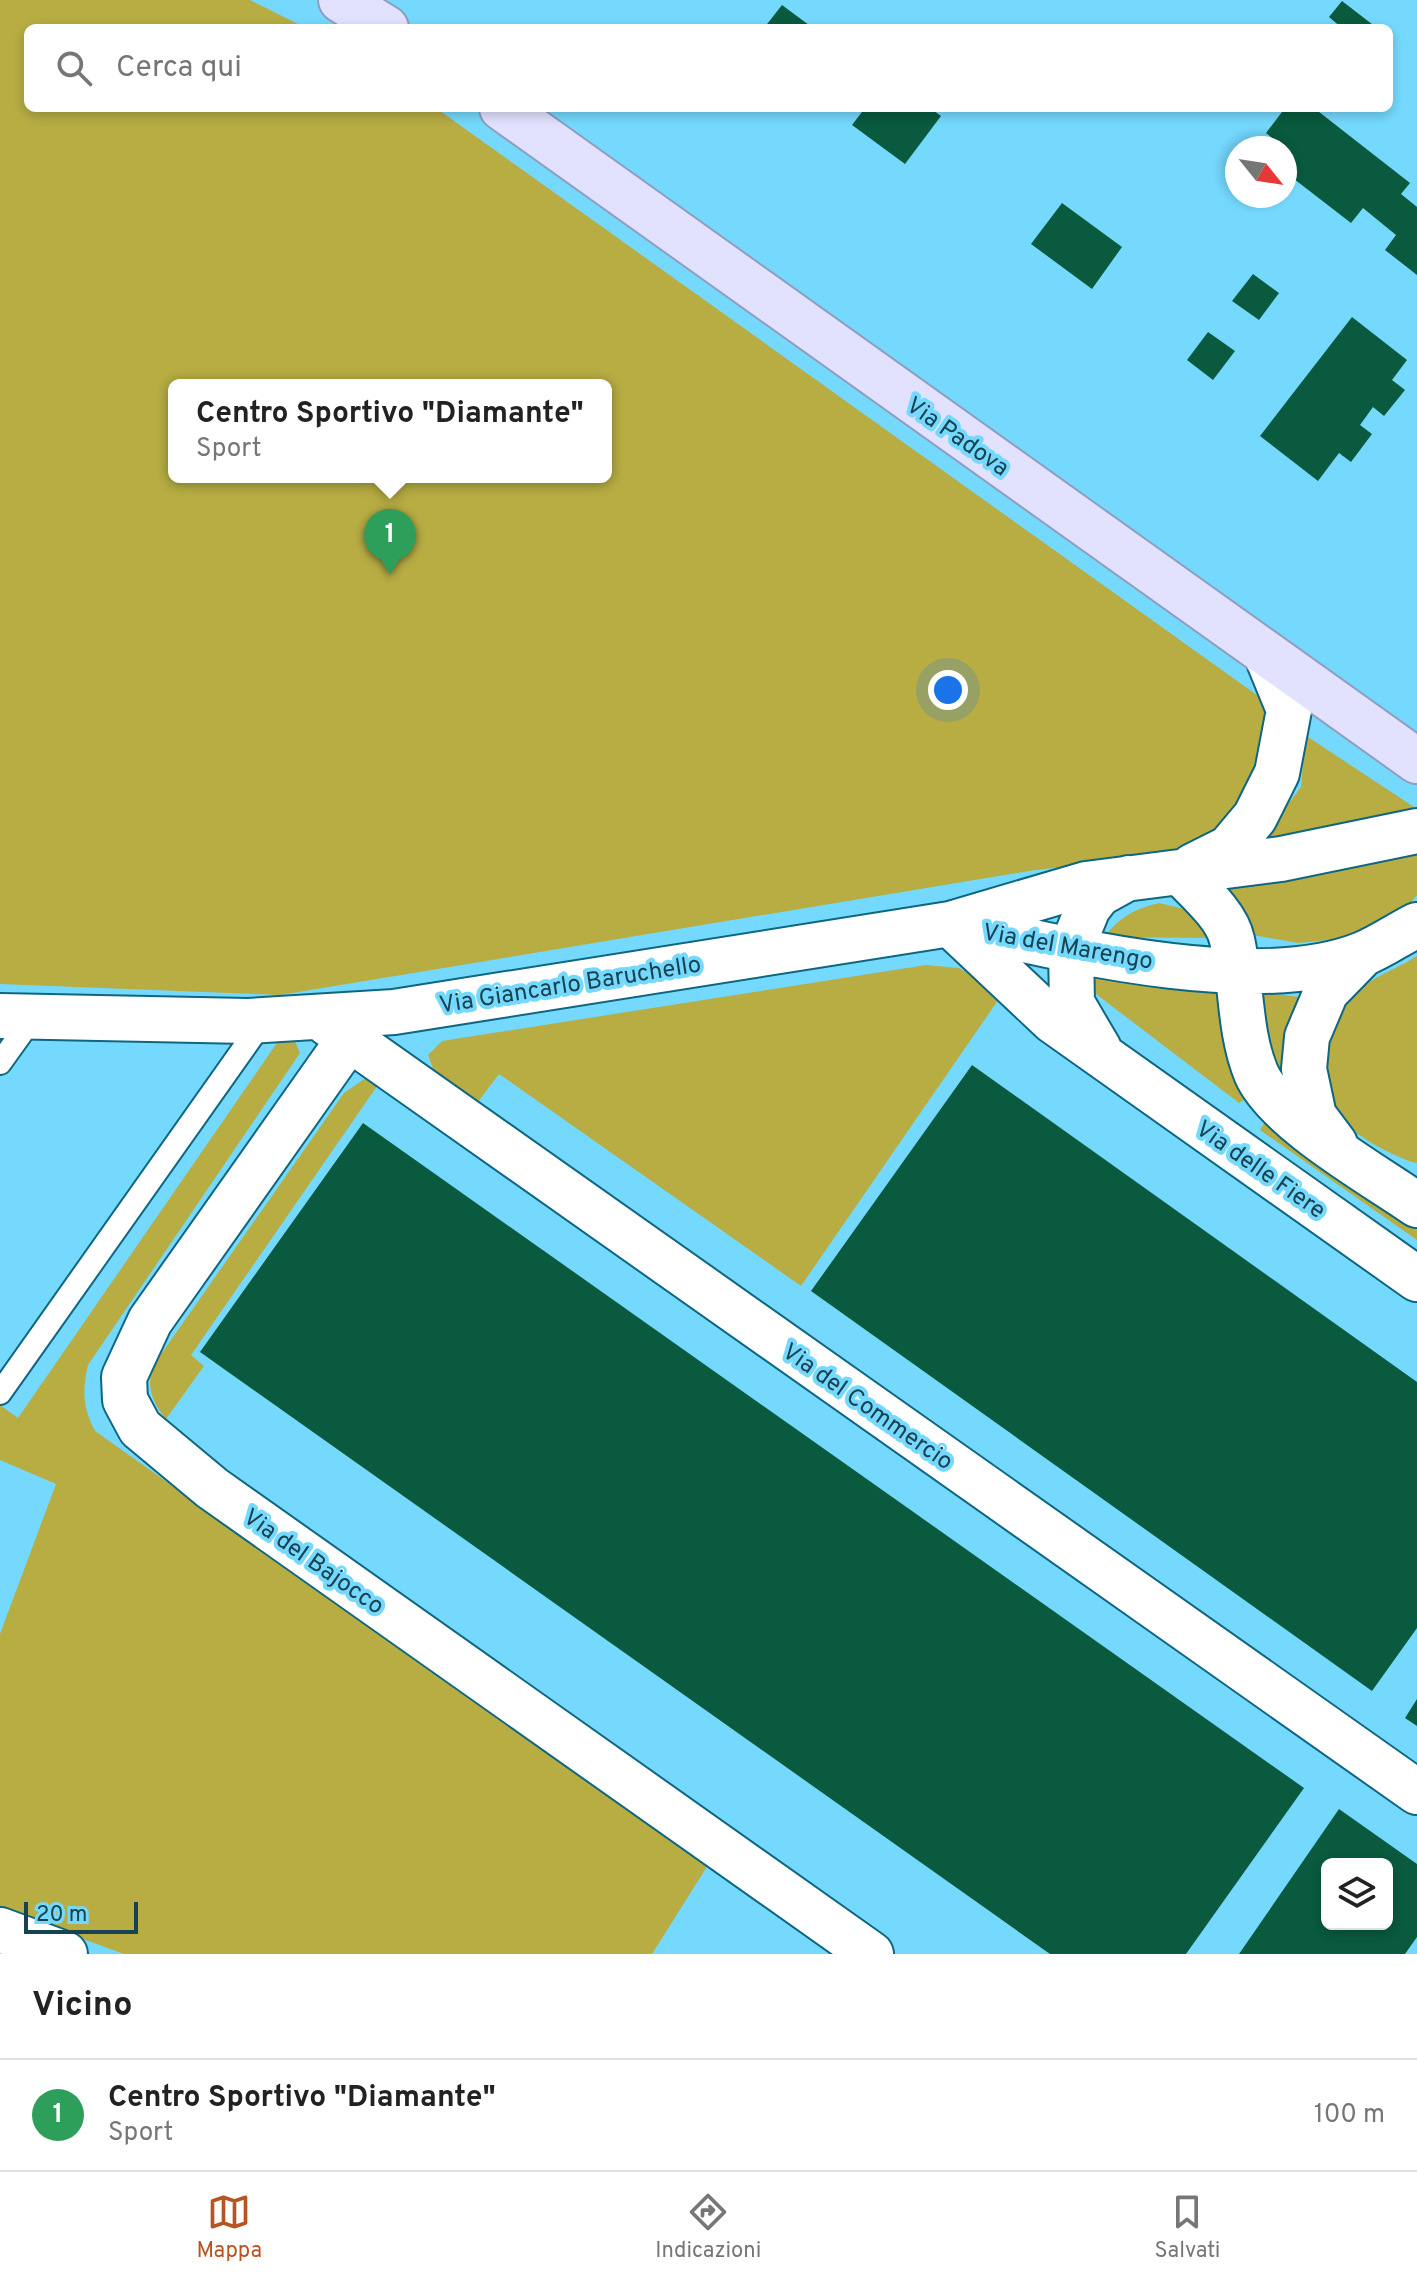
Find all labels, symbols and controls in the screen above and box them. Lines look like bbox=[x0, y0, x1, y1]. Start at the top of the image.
search box bbox=[24, 24, 1393, 112]
icon: search bbox=[52, 46, 96, 90]
text: Cerca qui bbox=[116, 50, 242, 87]
north arrow bbox=[1225, 136, 1297, 208]
popup bbox=[168, 379, 612, 483]
street label: Via Padova bbox=[900, 391, 1014, 484]
text: Centro Sportivo "Diamante" bbox=[196, 396, 584, 433]
text: Sport bbox=[196, 433, 261, 466]
pin: 1 bbox=[364, 509, 416, 575]
your location bbox=[928, 670, 968, 710]
street label: Via del Marengo bbox=[980, 918, 1155, 978]
street label: Via Giancarlo Baruchello bbox=[437, 950, 703, 1022]
street label: Via delle Fiere bbox=[1189, 1115, 1331, 1226]
street label: Via del Commercio bbox=[776, 1337, 958, 1478]
street label: Via del Bajocco bbox=[237, 1503, 389, 1622]
map controls bbox=[1321, 1858, 1393, 1930]
button: layers bbox=[1321, 1858, 1393, 1930]
scale bar bbox=[24, 1898, 138, 1934]
text: 20 m bbox=[36, 1902, 87, 1929]
text: Vicino bbox=[32, 1985, 132, 2028]
text: Centro Sportivo "Diamante" bbox=[108, 2080, 496, 2117]
text: 1 bbox=[53, 2099, 63, 2132]
text: 100 m bbox=[1314, 2099, 1385, 2132]
text: Sport bbox=[108, 2117, 173, 2150]
tab: Mappa bbox=[197, 2190, 262, 2265]
tab: Indicazioni bbox=[655, 2190, 761, 2265]
tab: Salvati bbox=[1154, 2190, 1220, 2265]

